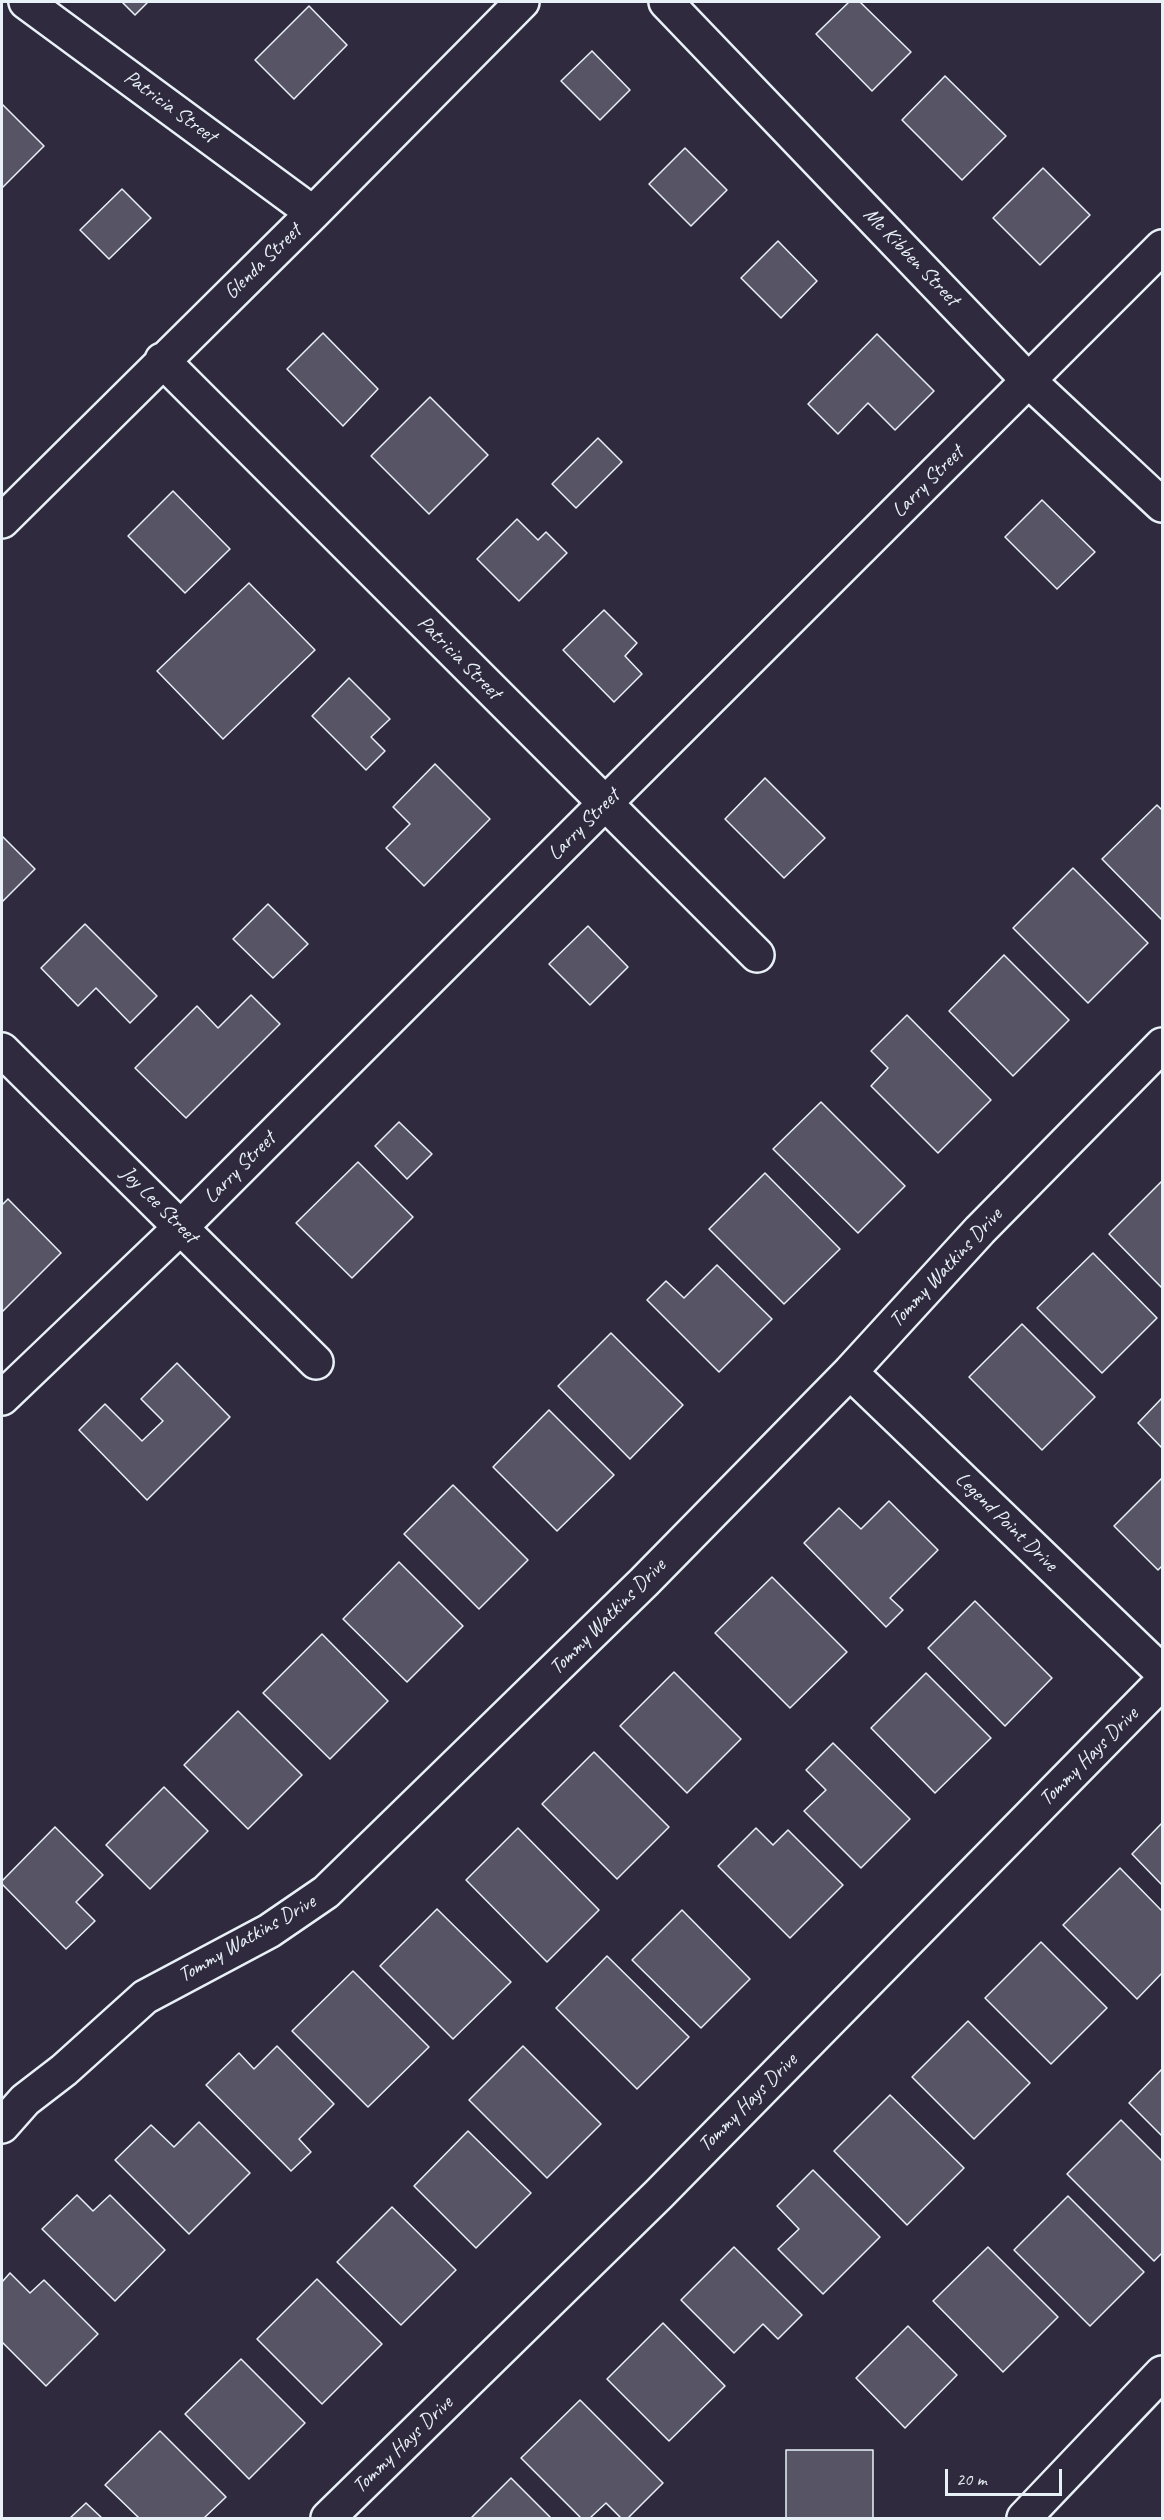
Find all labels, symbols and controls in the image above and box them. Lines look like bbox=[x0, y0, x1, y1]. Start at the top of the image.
street label: Patricia Street bbox=[119, 65, 221, 149]
street label: Mc Kibben Street bbox=[858, 202, 964, 312]
street label: Glenda Street bbox=[219, 219, 307, 305]
street label: Larry Street bbox=[887, 441, 969, 523]
street label: Patricia Street bbox=[412, 611, 506, 705]
street label: Larry Street bbox=[543, 784, 625, 866]
street label: Larry Street bbox=[199, 1127, 281, 1209]
street label: Joy Lee Street bbox=[115, 1161, 203, 1249]
street label: Tommy Watkins Drive bbox=[884, 1203, 1008, 1333]
street label: Legend Point Drive bbox=[950, 1467, 1062, 1577]
street label: Tommy Watkins Drive bbox=[545, 1554, 671, 1680]
street label: Tommy Hays Drive bbox=[1034, 1702, 1144, 1812]
street label: Tommy Watkins Drive bbox=[174, 1890, 320, 1988]
street label: Tommy Hays Drive bbox=[693, 2048, 803, 2158]
street label: Tommy Hays Drive bbox=[348, 2391, 458, 2499]
scale bar bbox=[948, 2457, 1065, 2495]
text: 20 m bbox=[956, 2468, 987, 2490]

